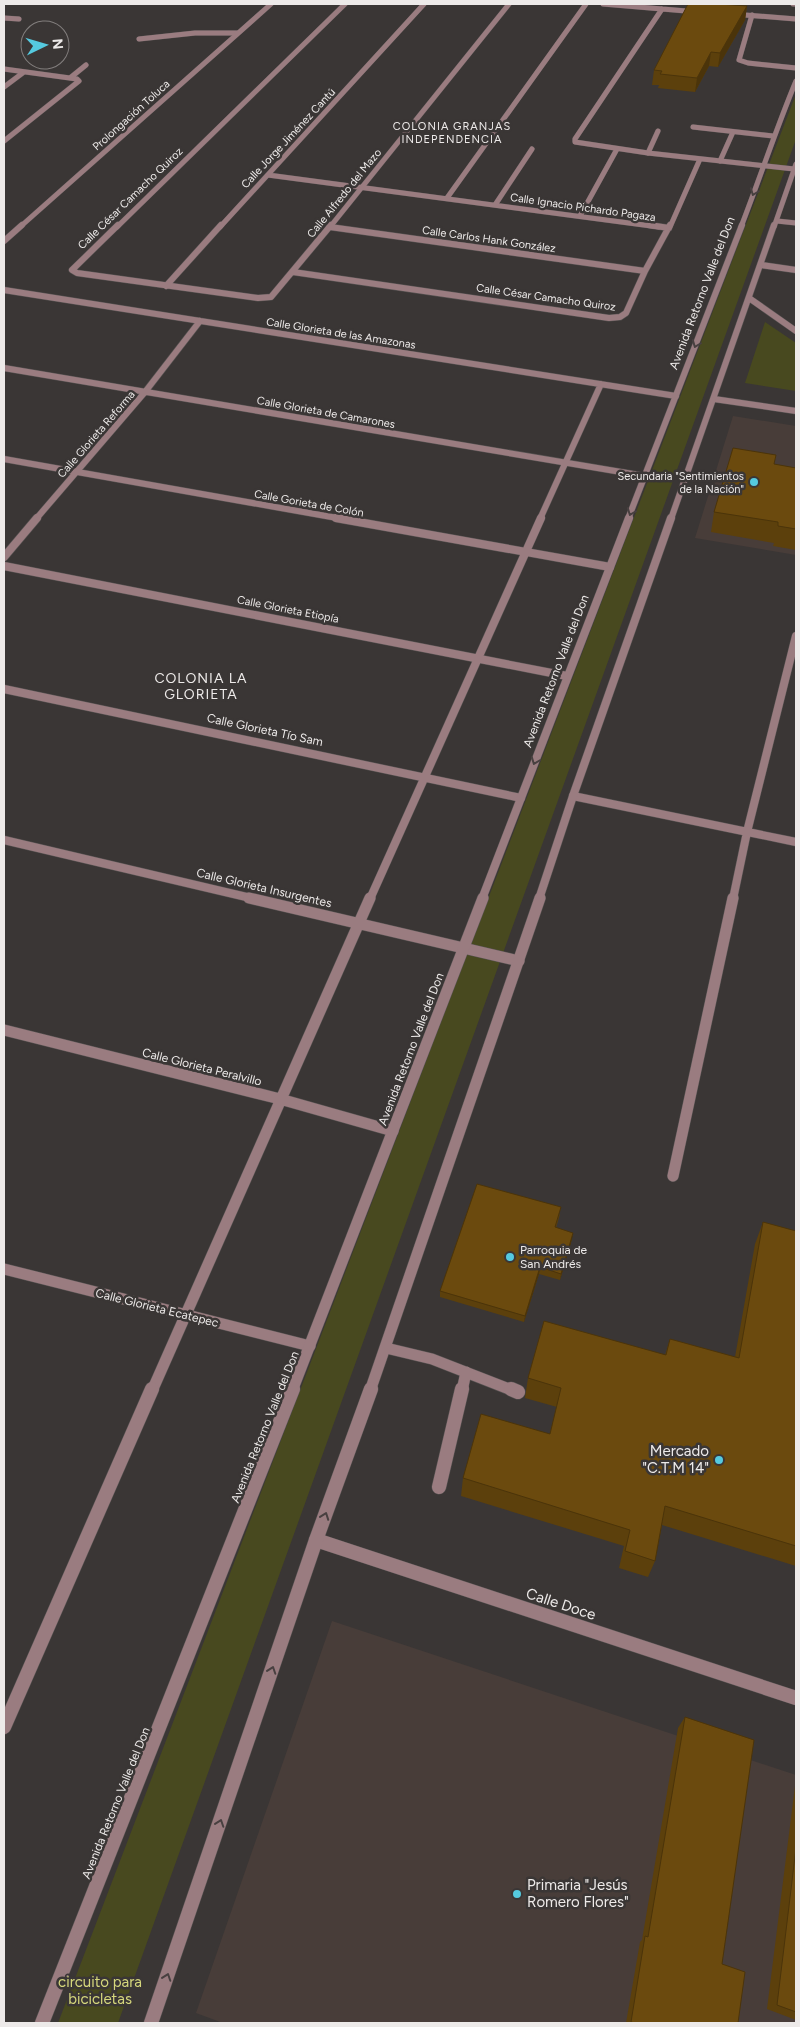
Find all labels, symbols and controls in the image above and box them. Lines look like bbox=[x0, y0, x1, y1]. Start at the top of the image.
north arrow bbox=[20, 20, 70, 70]
text: N bbox=[49, 38, 66, 50]
street label: Prolongación Toluca bbox=[90, 77, 172, 153]
street label: Calle Jorge Jiménez Cantú bbox=[239, 86, 338, 191]
district label: COLONIA GRANJAS INDEPENDENCIA bbox=[393, 120, 511, 146]
street label: Calle César Camacho Quiroz bbox=[75, 145, 185, 252]
street label: Calle Alfredo del Mazo bbox=[305, 146, 384, 240]
one-way arrow bbox=[750, 187, 760, 196]
street label: Calle Ignacio Pichardo Pagaza bbox=[509, 191, 656, 224]
street label: Avenida Retorno Valle del Don bbox=[666, 214, 738, 371]
street label: Calle Carlos Hank González bbox=[421, 224, 557, 255]
street label: Calle César Camacho Quiroz bbox=[475, 281, 617, 314]
street label: Calle Glorieta de las Amazonas bbox=[265, 315, 417, 352]
one-way arrow bbox=[692, 339, 702, 348]
street label: Calle Glorieta Reforma bbox=[55, 388, 138, 480]
street label: Calle Glorieta de Camarones bbox=[256, 394, 396, 431]
place label: Secundaria "Sentimientos de la Nación" bbox=[618, 470, 744, 496]
marker: Secundaria "Sentimientos de la Nación" bbox=[748, 476, 760, 488]
street label: Calle Gorieta de Colón bbox=[253, 487, 365, 520]
one-way arrow bbox=[627, 507, 637, 515]
street label: Avenida Retorno Valle del Don bbox=[520, 592, 592, 749]
street label: Calle Glorieta Etiopía bbox=[236, 593, 340, 626]
district label: COLONIA LA GLORIETA bbox=[154, 670, 248, 703]
street label: Calle Glorieta Tío Sam bbox=[206, 711, 324, 749]
one-way arrow bbox=[531, 756, 541, 765]
street label: Calle Glorieta Insurgentes bbox=[195, 866, 333, 910]
street label: Avenida Retorno Valle del Don bbox=[375, 970, 447, 1127]
street label: Calle Glorieta Peralvillo bbox=[141, 1045, 263, 1089]
place label: Parroquia de San Andrés bbox=[520, 1243, 588, 1271]
marker: Parroquia de San Andrés bbox=[504, 1251, 516, 1263]
street label: Calle Glorieta Ecatepec bbox=[94, 1286, 220, 1330]
street label: Avenida Retorno Valle del Don bbox=[228, 1349, 302, 1505]
place label: Mercado "C.T.M 14" bbox=[642, 1442, 709, 1477]
marker: Mercado "C.T.M 14" bbox=[713, 1454, 725, 1466]
one-way arrow bbox=[319, 1512, 329, 1521]
street label: Calle Doce bbox=[524, 1584, 598, 1624]
one-way arrow bbox=[266, 1666, 276, 1674]
street label: Avenida Retorno Valle del Don bbox=[79, 1725, 153, 1881]
one-way arrow bbox=[214, 1820, 224, 1828]
place label: Primaria "Jesús Romero Flores" bbox=[527, 1876, 629, 1911]
marker: Primaria "Jesús Romero Flores" bbox=[511, 1888, 523, 1900]
park label: circuito para bicicletas bbox=[58, 1973, 142, 2008]
one-way arrow bbox=[161, 1973, 171, 1982]

